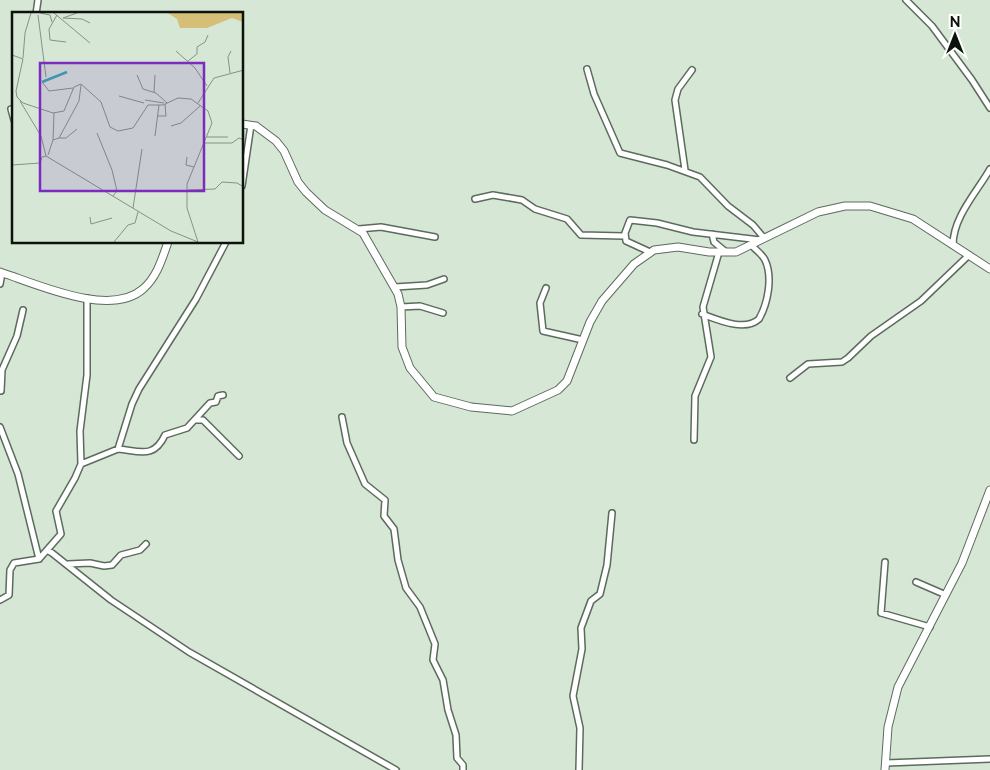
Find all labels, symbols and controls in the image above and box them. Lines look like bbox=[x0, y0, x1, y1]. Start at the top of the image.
north arrow bbox=[930, 10, 980, 60]
inset map bbox=[12, 12, 244, 244]
text: N bbox=[950, 14, 960, 30]

